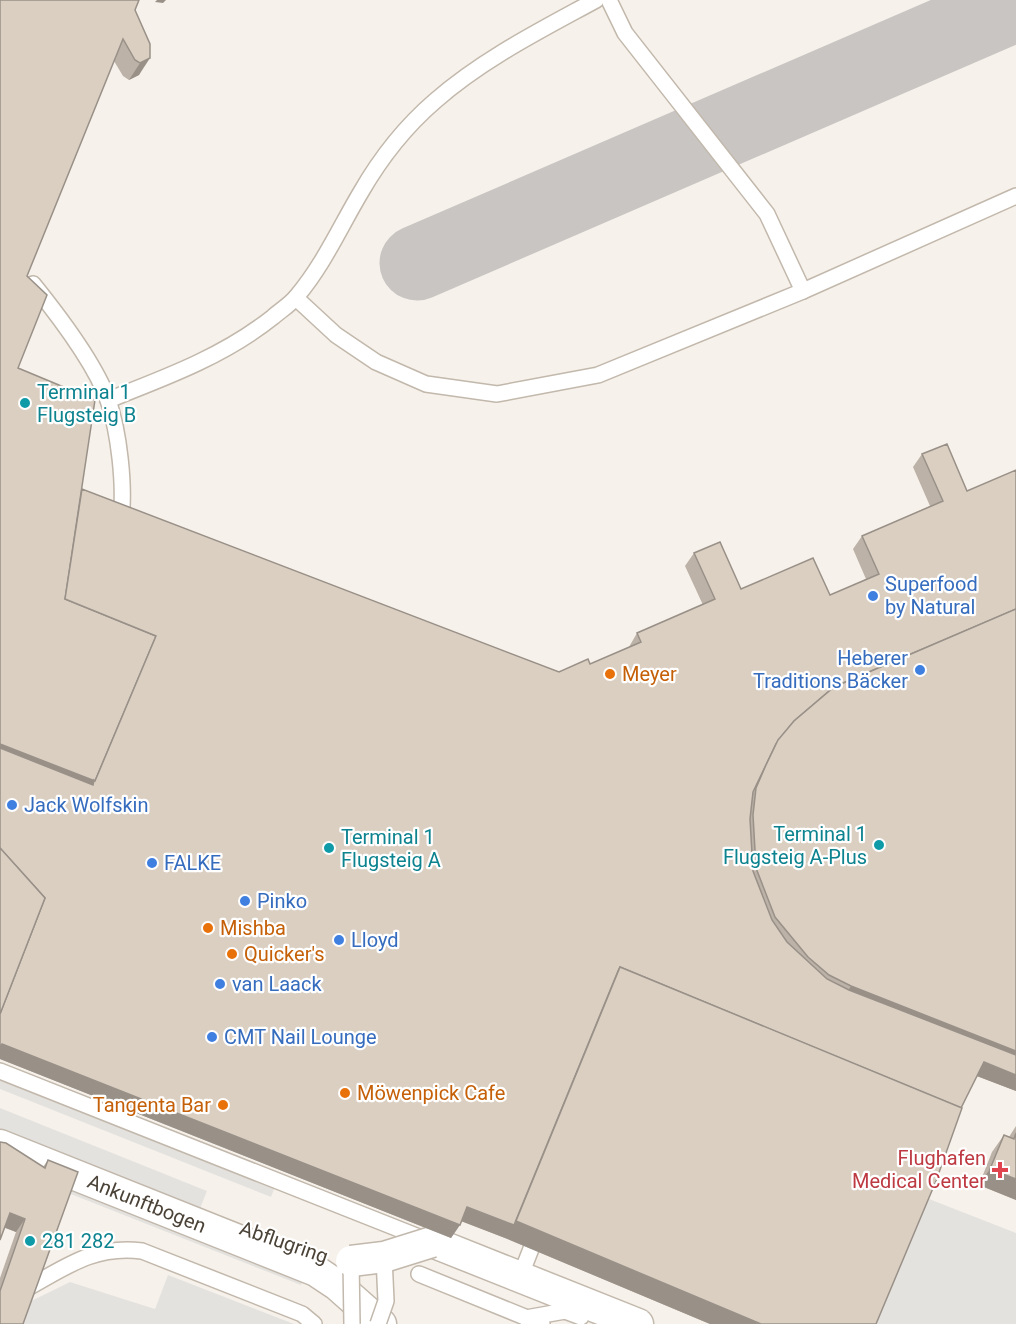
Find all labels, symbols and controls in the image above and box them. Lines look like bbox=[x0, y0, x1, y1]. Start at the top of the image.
place label: Terminal 1 Flugsteig B bbox=[37, 380, 136, 427]
marker: Terminal 1 Flugsteig B bbox=[18, 396, 32, 410]
place label: Superfood by Natural bbox=[885, 572, 978, 619]
marker: Superfood by Natural bbox=[866, 589, 880, 603]
place label: Heberer Traditions Bäcker bbox=[753, 646, 908, 693]
place label: Meyer bbox=[622, 662, 677, 686]
marker: Heberer Traditions Bäcker bbox=[913, 663, 927, 677]
marker: Meyer bbox=[603, 667, 617, 681]
place label: Jack Wolfskin bbox=[24, 793, 149, 817]
marker: Jack Wolfskin bbox=[5, 798, 19, 812]
place label: Terminal 1 Flugsteig A-Plus bbox=[723, 822, 867, 869]
place label: Terminal 1 Flugsteig A bbox=[341, 825, 441, 872]
marker: Terminal 1 Flugsteig A-Plus bbox=[872, 838, 886, 852]
marker: Terminal 1 Flugsteig A bbox=[322, 841, 336, 855]
place label: FALKE bbox=[164, 851, 221, 875]
marker: FALKE bbox=[145, 856, 159, 870]
place label: Pinko bbox=[257, 889, 307, 913]
marker: Pinko bbox=[238, 894, 252, 908]
place label: Mishba bbox=[220, 916, 286, 940]
marker: Mishba bbox=[201, 921, 215, 935]
place label: Lloyd bbox=[351, 928, 399, 952]
marker: Lloyd bbox=[332, 933, 346, 947]
place label: Quicker's bbox=[244, 942, 325, 966]
marker: Quicker's bbox=[225, 947, 239, 961]
place label: van Laack bbox=[232, 972, 322, 996]
marker: van Laack bbox=[213, 977, 227, 991]
place label: CMT Nail Lounge bbox=[224, 1025, 377, 1049]
marker: CMT Nail Lounge bbox=[205, 1030, 219, 1044]
place label: Möwenpick Cafe bbox=[357, 1081, 505, 1105]
marker: Möwenpick Cafe bbox=[338, 1086, 352, 1100]
place label: Tangenta Bar bbox=[93, 1093, 211, 1117]
marker: Tangenta Bar bbox=[216, 1098, 230, 1112]
place label: Flughafen Medical Center bbox=[852, 1146, 986, 1193]
marker: Flughafen Medical Center bbox=[991, 1161, 1009, 1179]
street label: Ankunftbogen bbox=[84, 1169, 209, 1238]
street label: Abflugring bbox=[237, 1216, 331, 1268]
place label: 281 282 bbox=[42, 1229, 114, 1253]
marker: 281 282 bbox=[23, 1234, 37, 1248]

